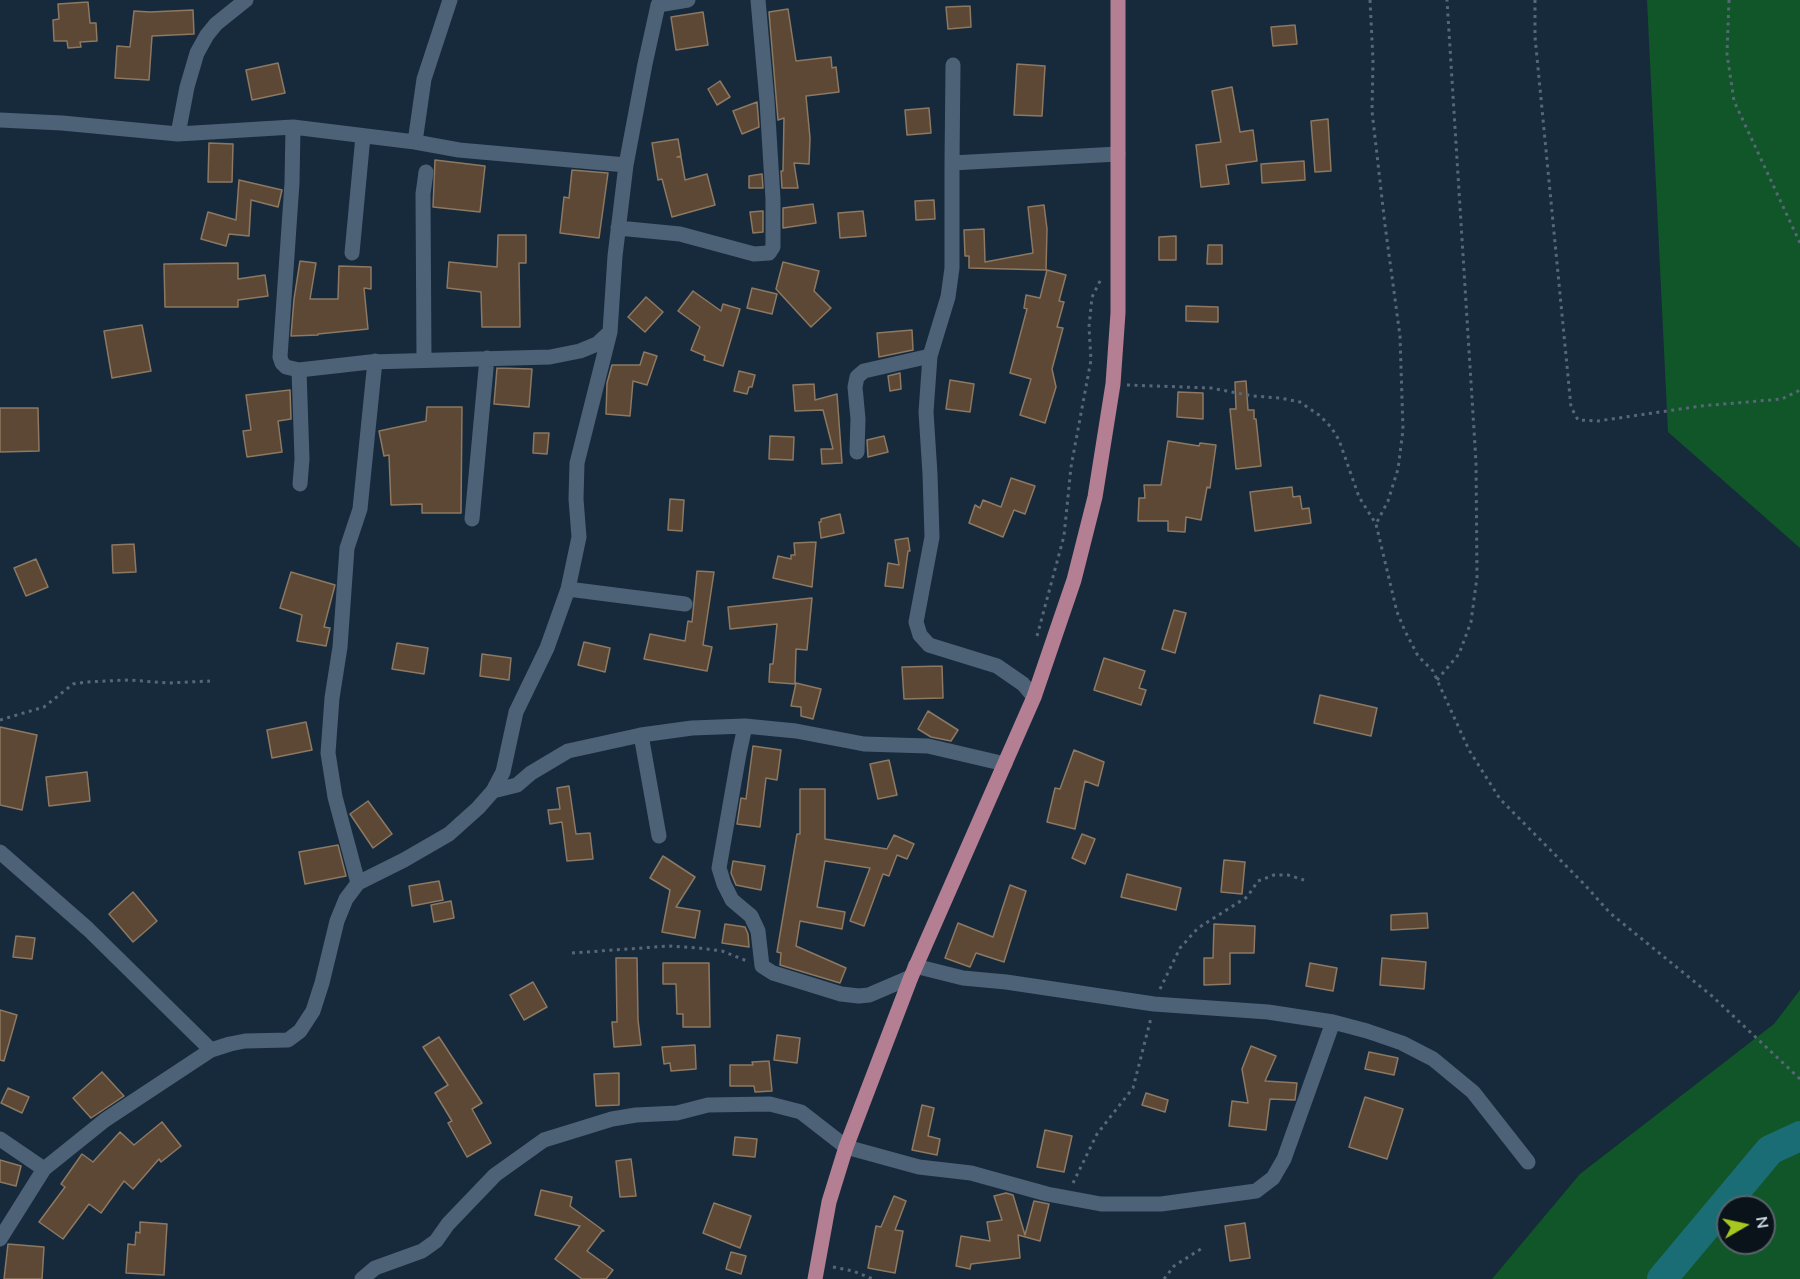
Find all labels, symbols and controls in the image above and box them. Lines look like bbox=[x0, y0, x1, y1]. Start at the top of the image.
north arrow bbox=[1716, 1195, 1776, 1255]
text: N bbox=[1750, 1215, 1774, 1230]

